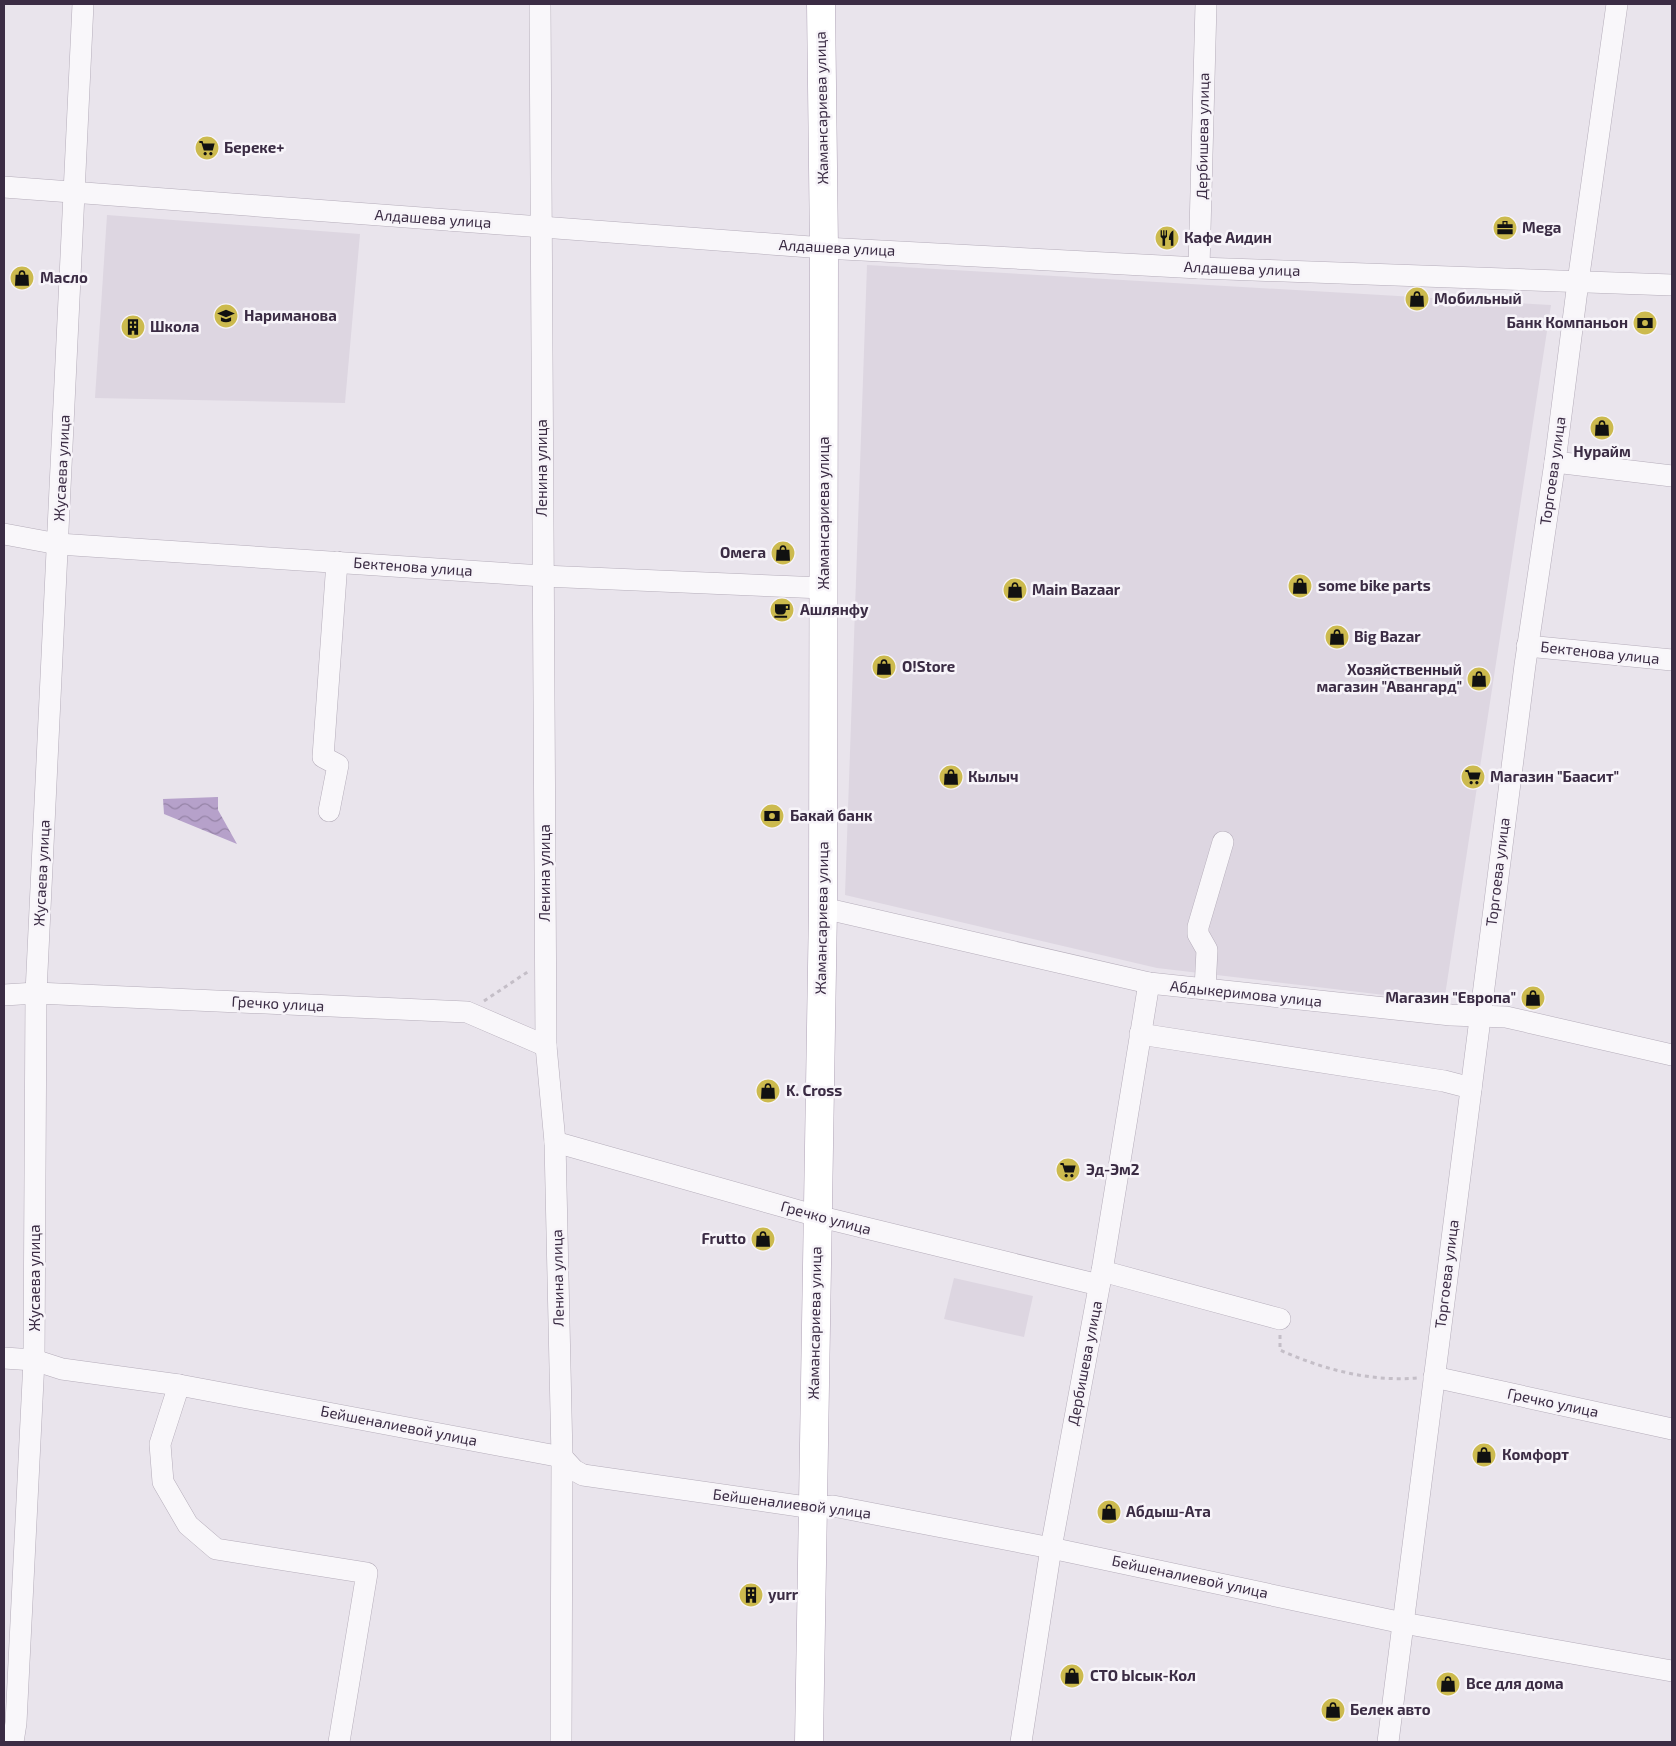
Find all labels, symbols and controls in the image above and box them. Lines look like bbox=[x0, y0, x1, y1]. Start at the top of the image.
street label: Жамансариева улица bbox=[811, 31, 832, 185]
street label: Дербишева улица bbox=[1192, 72, 1213, 199]
supermarket icon: Береке+ bbox=[194, 135, 220, 161]
place label: Береке+ bbox=[224, 138, 284, 156]
street label: Алдашева улица bbox=[374, 205, 492, 232]
office icon: Mega bbox=[1492, 215, 1518, 241]
place label: Mega bbox=[1522, 218, 1561, 236]
restaurant icon: Кафе Аидин bbox=[1154, 225, 1180, 251]
place label: Кафе Аидин bbox=[1184, 228, 1272, 246]
street label: Алдашева улица bbox=[778, 235, 896, 260]
street label: Алдашева улица bbox=[1183, 257, 1301, 280]
shop icon: Масло bbox=[9, 265, 35, 291]
place label: Масло bbox=[40, 268, 88, 286]
shop icon: Мобильный bbox=[1404, 286, 1430, 312]
place label: Мобильный bbox=[1434, 289, 1522, 307]
school or university icon: Нариманова bbox=[213, 303, 239, 329]
place label: Нариманова bbox=[244, 306, 337, 324]
bank icon: Банк Компаньон bbox=[1632, 310, 1658, 336]
place label: Банк Компаньон bbox=[1506, 313, 1628, 331]
building icon: Школа bbox=[120, 314, 146, 340]
place label: Школа bbox=[150, 317, 199, 335]
street label: Жусаева улица bbox=[49, 414, 74, 522]
street label: Торгоева улица bbox=[1535, 415, 1570, 527]
shop icon: Нурайм bbox=[1589, 415, 1615, 441]
street label: Ленина улица bbox=[532, 419, 551, 517]
street label: Жамансариева улица bbox=[814, 436, 833, 590]
place label: Нурайм bbox=[1573, 442, 1631, 460]
shop icon: Омега bbox=[770, 540, 796, 566]
place label: Омега bbox=[720, 543, 766, 561]
street label: Бектенова улица bbox=[353, 553, 473, 580]
shop icon: some bike parts bbox=[1287, 573, 1313, 599]
place label: some bike parts bbox=[1318, 576, 1431, 594]
shop icon: Main Bazaar bbox=[1002, 577, 1028, 603]
place label: Main Bazaar bbox=[1032, 580, 1121, 598]
cafe icon: Ашлянфу bbox=[769, 597, 795, 623]
place label: Ашлянфу bbox=[800, 600, 869, 618]
shop icon: Big Bazar bbox=[1324, 624, 1350, 650]
place label: Big Bazar bbox=[1354, 627, 1421, 645]
street label: Бектенова улица bbox=[1540, 637, 1661, 668]
shop icon: O!Store bbox=[871, 654, 897, 680]
place label: O!Store bbox=[902, 657, 955, 675]
place label: Хозяйственный магазин "Авангард" bbox=[1316, 660, 1462, 695]
shop icon: Хозяйственный магазин "Авангард" bbox=[1466, 666, 1492, 692]
shop icon: Кылыч bbox=[938, 764, 964, 790]
supermarket icon: Магазин "Баасит" bbox=[1460, 764, 1486, 790]
place label: Кылыч bbox=[968, 767, 1019, 785]
place label: Магазин "Баасит" bbox=[1490, 767, 1619, 785]
bank icon: Бакай банк bbox=[759, 803, 785, 829]
place label: Бакай банк bbox=[790, 806, 873, 824]
street label: Торгоева улица bbox=[1481, 816, 1514, 928]
street label: Жусаева улица bbox=[29, 819, 54, 927]
street label: Ленина улица bbox=[535, 824, 554, 922]
street label: Жамансариева улица bbox=[811, 841, 832, 995]
street label: Абдыкеримова улица bbox=[1169, 976, 1323, 1011]
shop icon: Магазин "Европа" bbox=[1520, 985, 1546, 1011]
place label: Магазин "Европа" bbox=[1385, 988, 1516, 1006]
street label: Гречко улица bbox=[231, 992, 325, 1015]
shop icon: K. Cross bbox=[755, 1078, 781, 1104]
place label: K. Cross bbox=[786, 1081, 842, 1099]
supermarket icon: Эд-Эм2 bbox=[1055, 1157, 1081, 1183]
place label: Эд-Эм2 bbox=[1086, 1160, 1140, 1178]
street label: Гречко улица bbox=[779, 1196, 873, 1239]
street label: Торгоева улица bbox=[1430, 1218, 1463, 1330]
street label: Жусаева улица bbox=[25, 1225, 44, 1331]
shop icon: Frutto bbox=[750, 1226, 776, 1252]
street label: Ленина улица bbox=[547, 1229, 568, 1327]
place label: Frutto bbox=[701, 1229, 746, 1247]
street label: Жамансариева улица bbox=[804, 1246, 825, 1400]
street label: Дербишева улица bbox=[1063, 1299, 1106, 1427]
street label: Гречко улица bbox=[1506, 1384, 1601, 1421]
street label: Бейшеналиевой улица bbox=[319, 1401, 479, 1450]
shop icon: Комфорт bbox=[1471, 1442, 1497, 1468]
place label: Комфорт bbox=[1502, 1445, 1569, 1463]
street label: Бейшеналиевой улица bbox=[712, 1484, 872, 1523]
shop icon: Абдыш-Ата bbox=[1096, 1499, 1122, 1525]
place label: Абдыш-Ата bbox=[1126, 1502, 1211, 1520]
street label: Бейшеналиевой улица bbox=[1110, 1551, 1270, 1602]
building icon: yurr bbox=[738, 1582, 764, 1608]
place label: yurr bbox=[768, 1585, 799, 1604]
shop icon: СТО Ысык-Кол bbox=[1059, 1663, 1085, 1689]
place label: СТО Ысык-Кол bbox=[1090, 1666, 1196, 1684]
shop icon: Все для дома bbox=[1435, 1671, 1461, 1697]
place label: Все для дома bbox=[1466, 1674, 1564, 1692]
shop icon: Белек авто bbox=[1320, 1697, 1346, 1723]
place label: Белек авто bbox=[1350, 1700, 1431, 1718]

